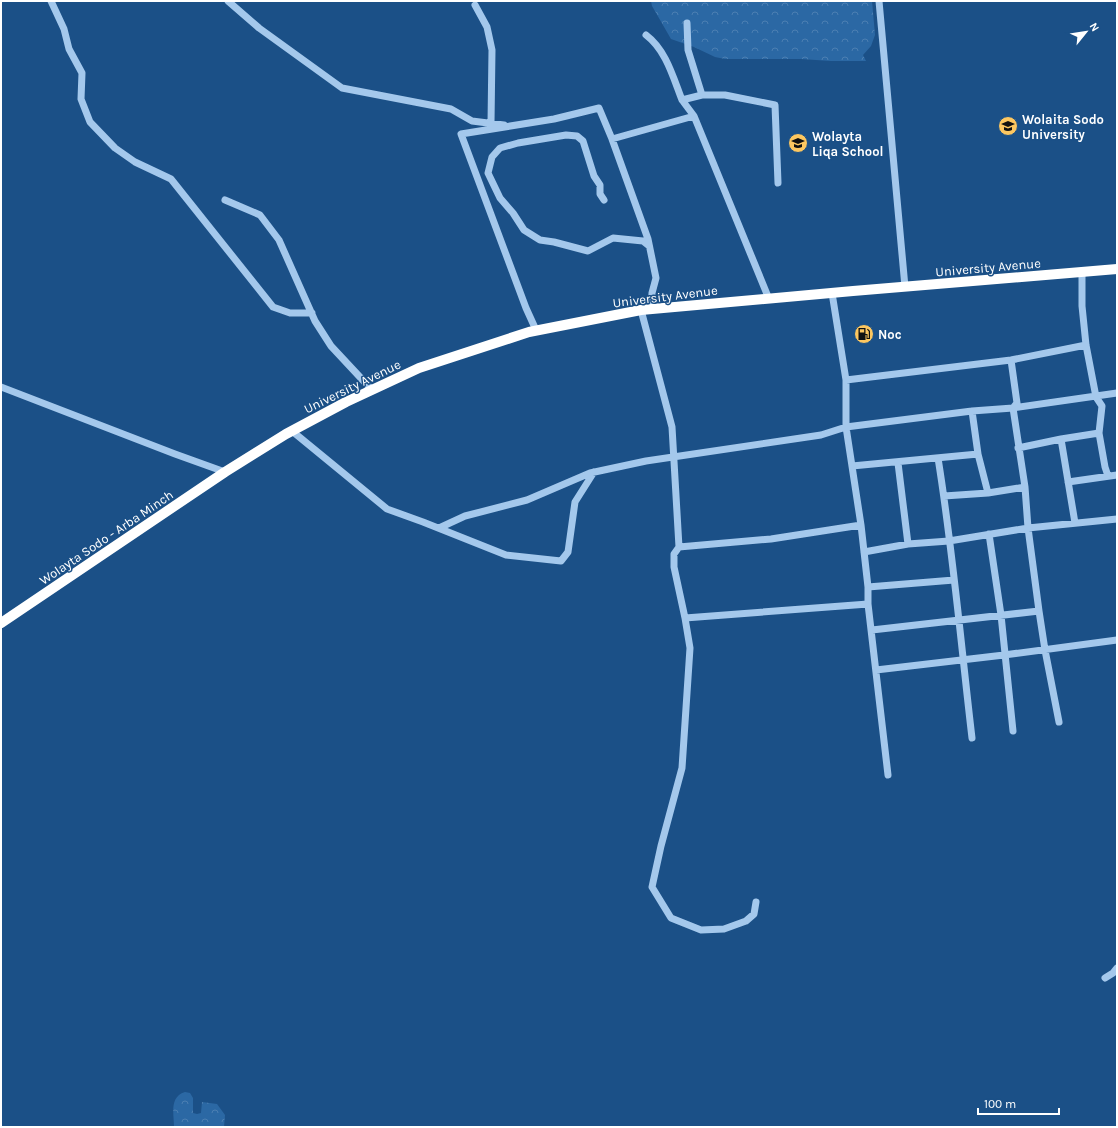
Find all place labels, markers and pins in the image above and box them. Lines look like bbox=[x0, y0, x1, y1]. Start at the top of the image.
place label: Wolaita Sodo University bbox=[1022, 112, 1104, 142]
school or university icon: Wolaita Sodo University bbox=[997, 115, 1019, 137]
place label: Wolayta Liqa School bbox=[812, 129, 883, 160]
school or university icon: Wolayta Liqa School bbox=[787, 132, 809, 154]
fuel station icon: Noc bbox=[853, 323, 875, 345]
place label: Noc bbox=[878, 327, 902, 342]

